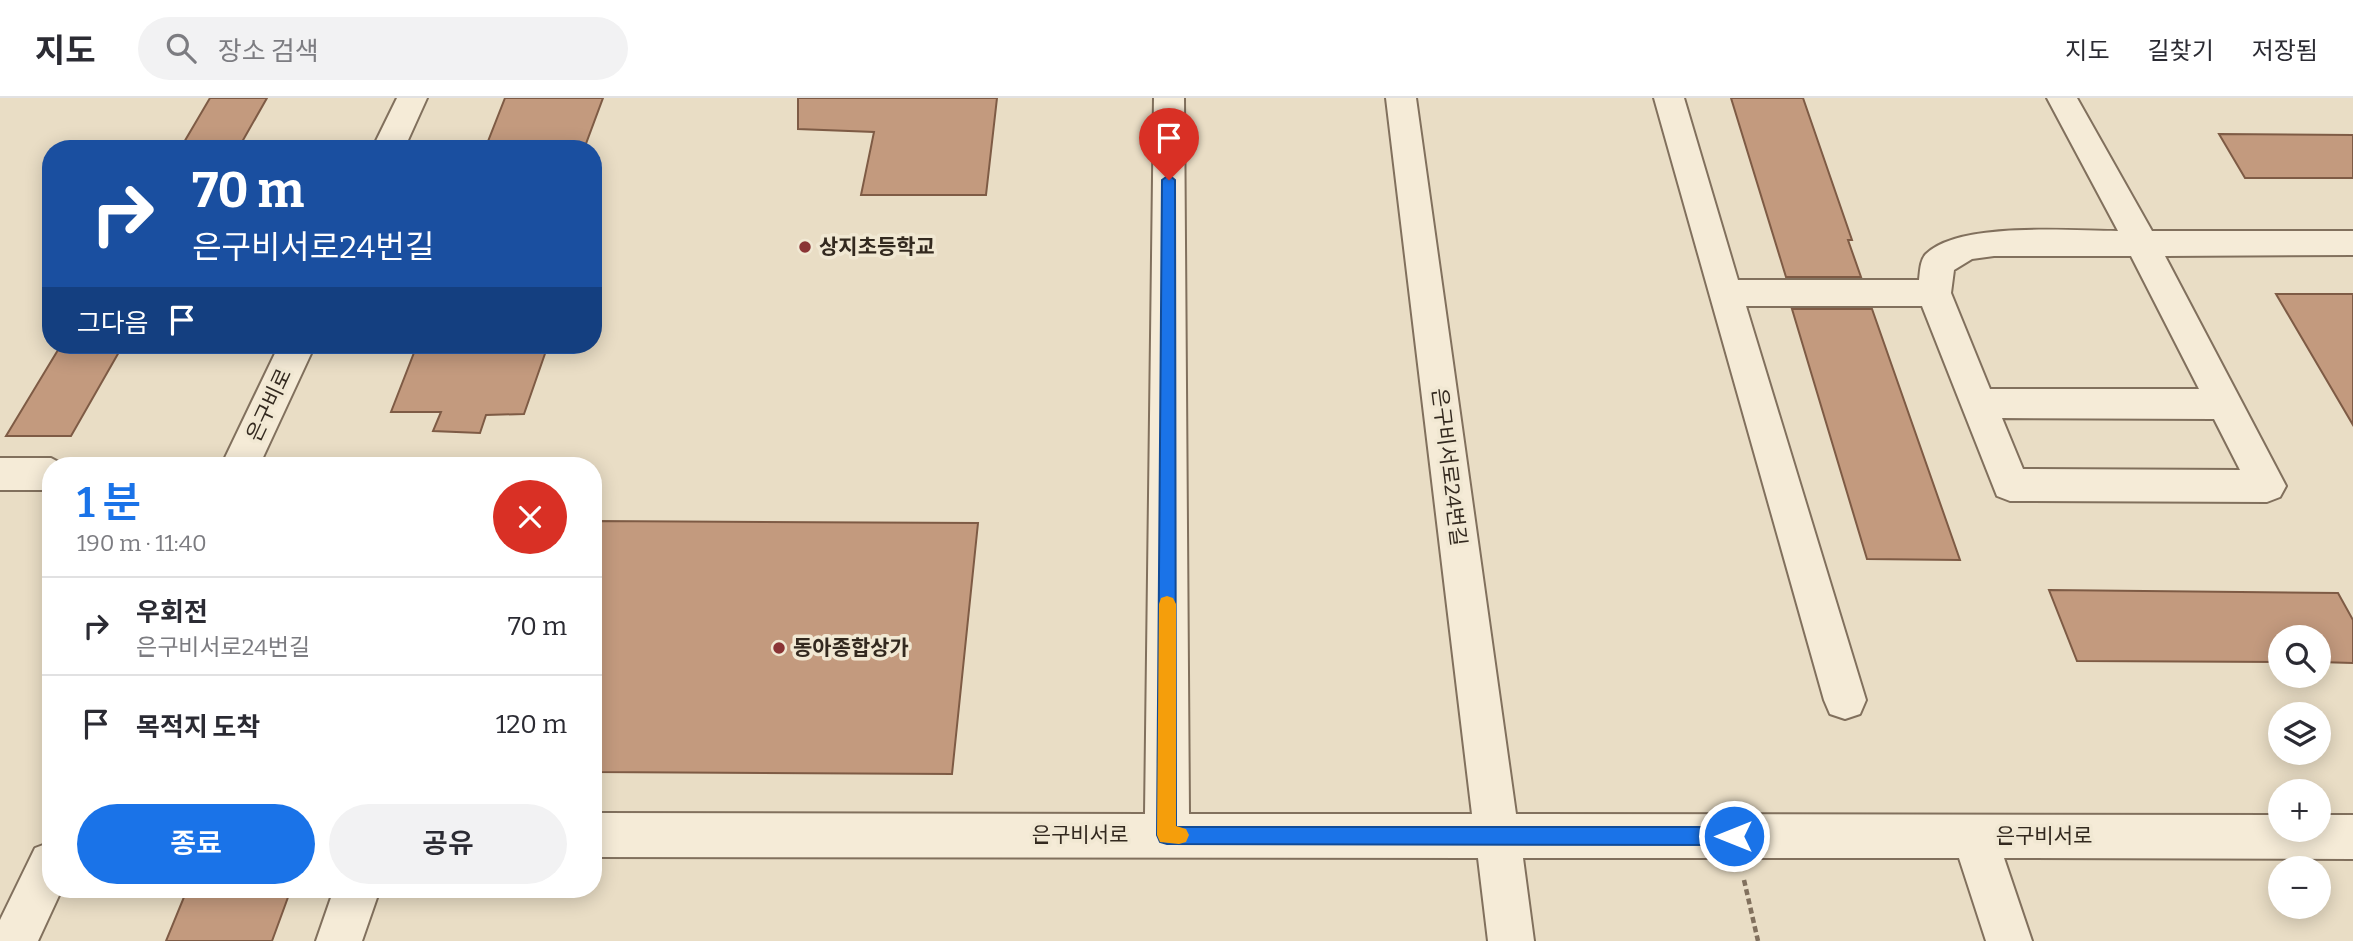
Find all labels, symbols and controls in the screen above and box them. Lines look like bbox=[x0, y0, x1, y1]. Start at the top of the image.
search box bbox=[138, 17, 628, 80]
icon: search bbox=[162, 29, 200, 67]
text: 지도 bbox=[35, 31, 96, 71]
text: 장소 검색 bbox=[218, 36, 319, 67]
text: 지도 bbox=[2065, 37, 2110, 65]
text: 길찾기 bbox=[2148, 37, 2214, 65]
text: 저장됨 bbox=[2252, 37, 2318, 65]
pin bbox=[1139, 108, 1199, 180]
icon: arrive bbox=[1150, 119, 1188, 157]
text: 70 m bbox=[192, 161, 304, 220]
icon: right bbox=[77, 168, 168, 259]
text: 은구비서로24번길 bbox=[192, 228, 434, 266]
place label: 상지초등학교 bbox=[819, 234, 935, 260]
marker: 상지초등학교 bbox=[797, 239, 813, 255]
icon: arrive bbox=[163, 301, 201, 339]
text: 그다음 bbox=[77, 308, 149, 339]
street label: 은구비로 bbox=[241, 364, 297, 446]
street label: 은구비서로24번길 bbox=[1426, 387, 1472, 547]
text: 1 분 bbox=[77, 478, 141, 528]
button: close bbox=[493, 480, 567, 554]
text: 190 m · 11:40 bbox=[77, 529, 207, 557]
text: 우회전 bbox=[136, 597, 208, 628]
icon: right bbox=[77, 607, 115, 645]
text: 70 m bbox=[508, 611, 567, 642]
map controls bbox=[2268, 625, 2331, 919]
button: search bbox=[2268, 625, 2331, 688]
text: 은구비서로24번길 bbox=[136, 633, 310, 661]
place label: 동아종합상가 bbox=[793, 635, 909, 661]
marker: 동아종합상가 bbox=[771, 640, 787, 656]
button: layers bbox=[2268, 702, 2331, 765]
icon: arrive bbox=[77, 705, 115, 743]
text: 120 m bbox=[496, 709, 567, 740]
text: 목적지 도착 bbox=[136, 712, 260, 743]
button: + bbox=[2268, 779, 2331, 842]
position arrow bbox=[1697, 799, 1771, 873]
button: 종료 bbox=[77, 804, 315, 884]
button: 공유 bbox=[329, 804, 567, 884]
street label: 은구비서로 bbox=[1032, 822, 1128, 848]
street label: 은구비서로 bbox=[1996, 823, 2092, 849]
button: − bbox=[2268, 856, 2331, 919]

